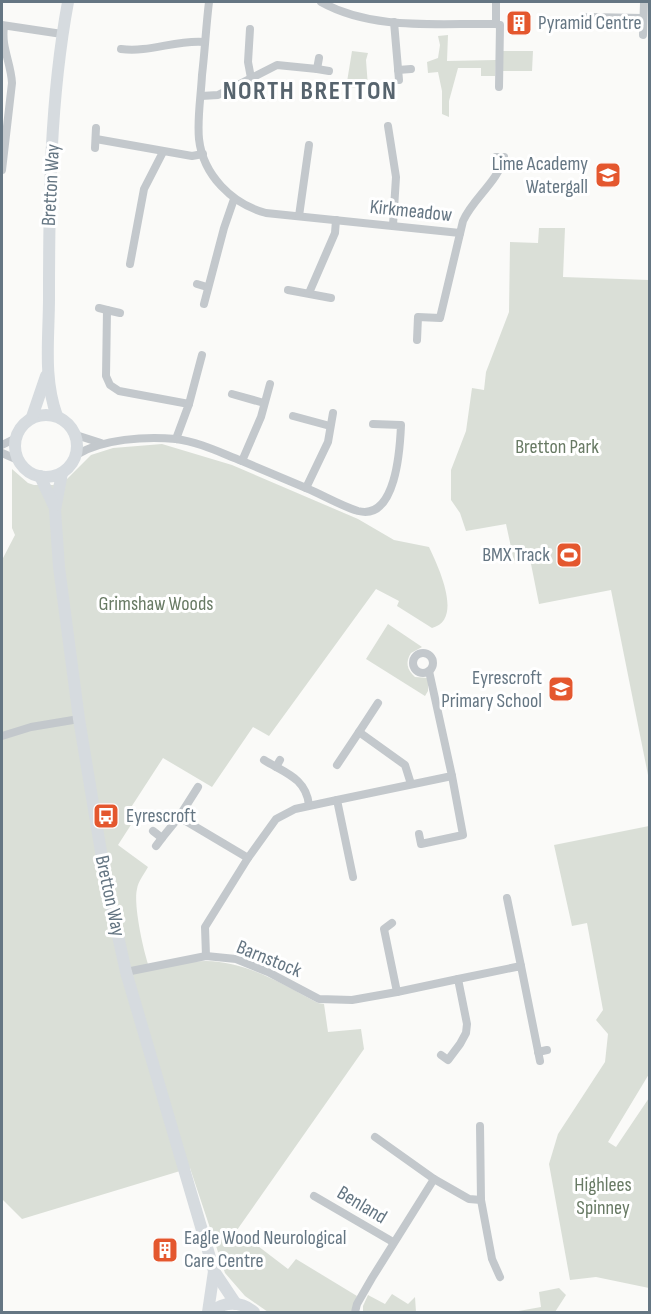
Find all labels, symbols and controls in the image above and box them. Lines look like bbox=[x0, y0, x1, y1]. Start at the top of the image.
building icon: Pyramid Centre bbox=[504, 8, 534, 38]
place label: Pyramid Centre bbox=[538, 11, 641, 35]
district label: NORTH BRETTON bbox=[223, 76, 397, 107]
street label: Bretton Way bbox=[37, 143, 65, 227]
place label: Lime Academy Watergall bbox=[492, 152, 588, 199]
school or university icon: Lime Academy Watergall bbox=[593, 160, 623, 190]
street label: Kirkmeadow bbox=[369, 195, 453, 227]
park label: Bretton Park bbox=[515, 435, 599, 459]
sports icon: BMX Track bbox=[554, 540, 584, 570]
place label: BMX Track bbox=[482, 543, 550, 567]
park label: Grimshaw Woods bbox=[99, 592, 213, 616]
place label: Eyrescroft Primary School bbox=[441, 666, 542, 713]
school or university icon: Eyrescroft Primary School bbox=[546, 674, 576, 704]
bus stop icon: Eyrescroft bbox=[91, 801, 121, 831]
place label: Eyrescroft bbox=[126, 804, 196, 828]
street label: Bretton Way bbox=[90, 853, 130, 939]
street label: Barnstock bbox=[233, 935, 305, 983]
park label: Highlees Spinney bbox=[574, 1173, 632, 1220]
street label: Benland bbox=[333, 1181, 391, 1229]
place label: Eagle Wood Neurological Care Centre bbox=[184, 1226, 347, 1273]
building icon: Eagle Wood Neurological Care Centre bbox=[150, 1235, 180, 1265]

